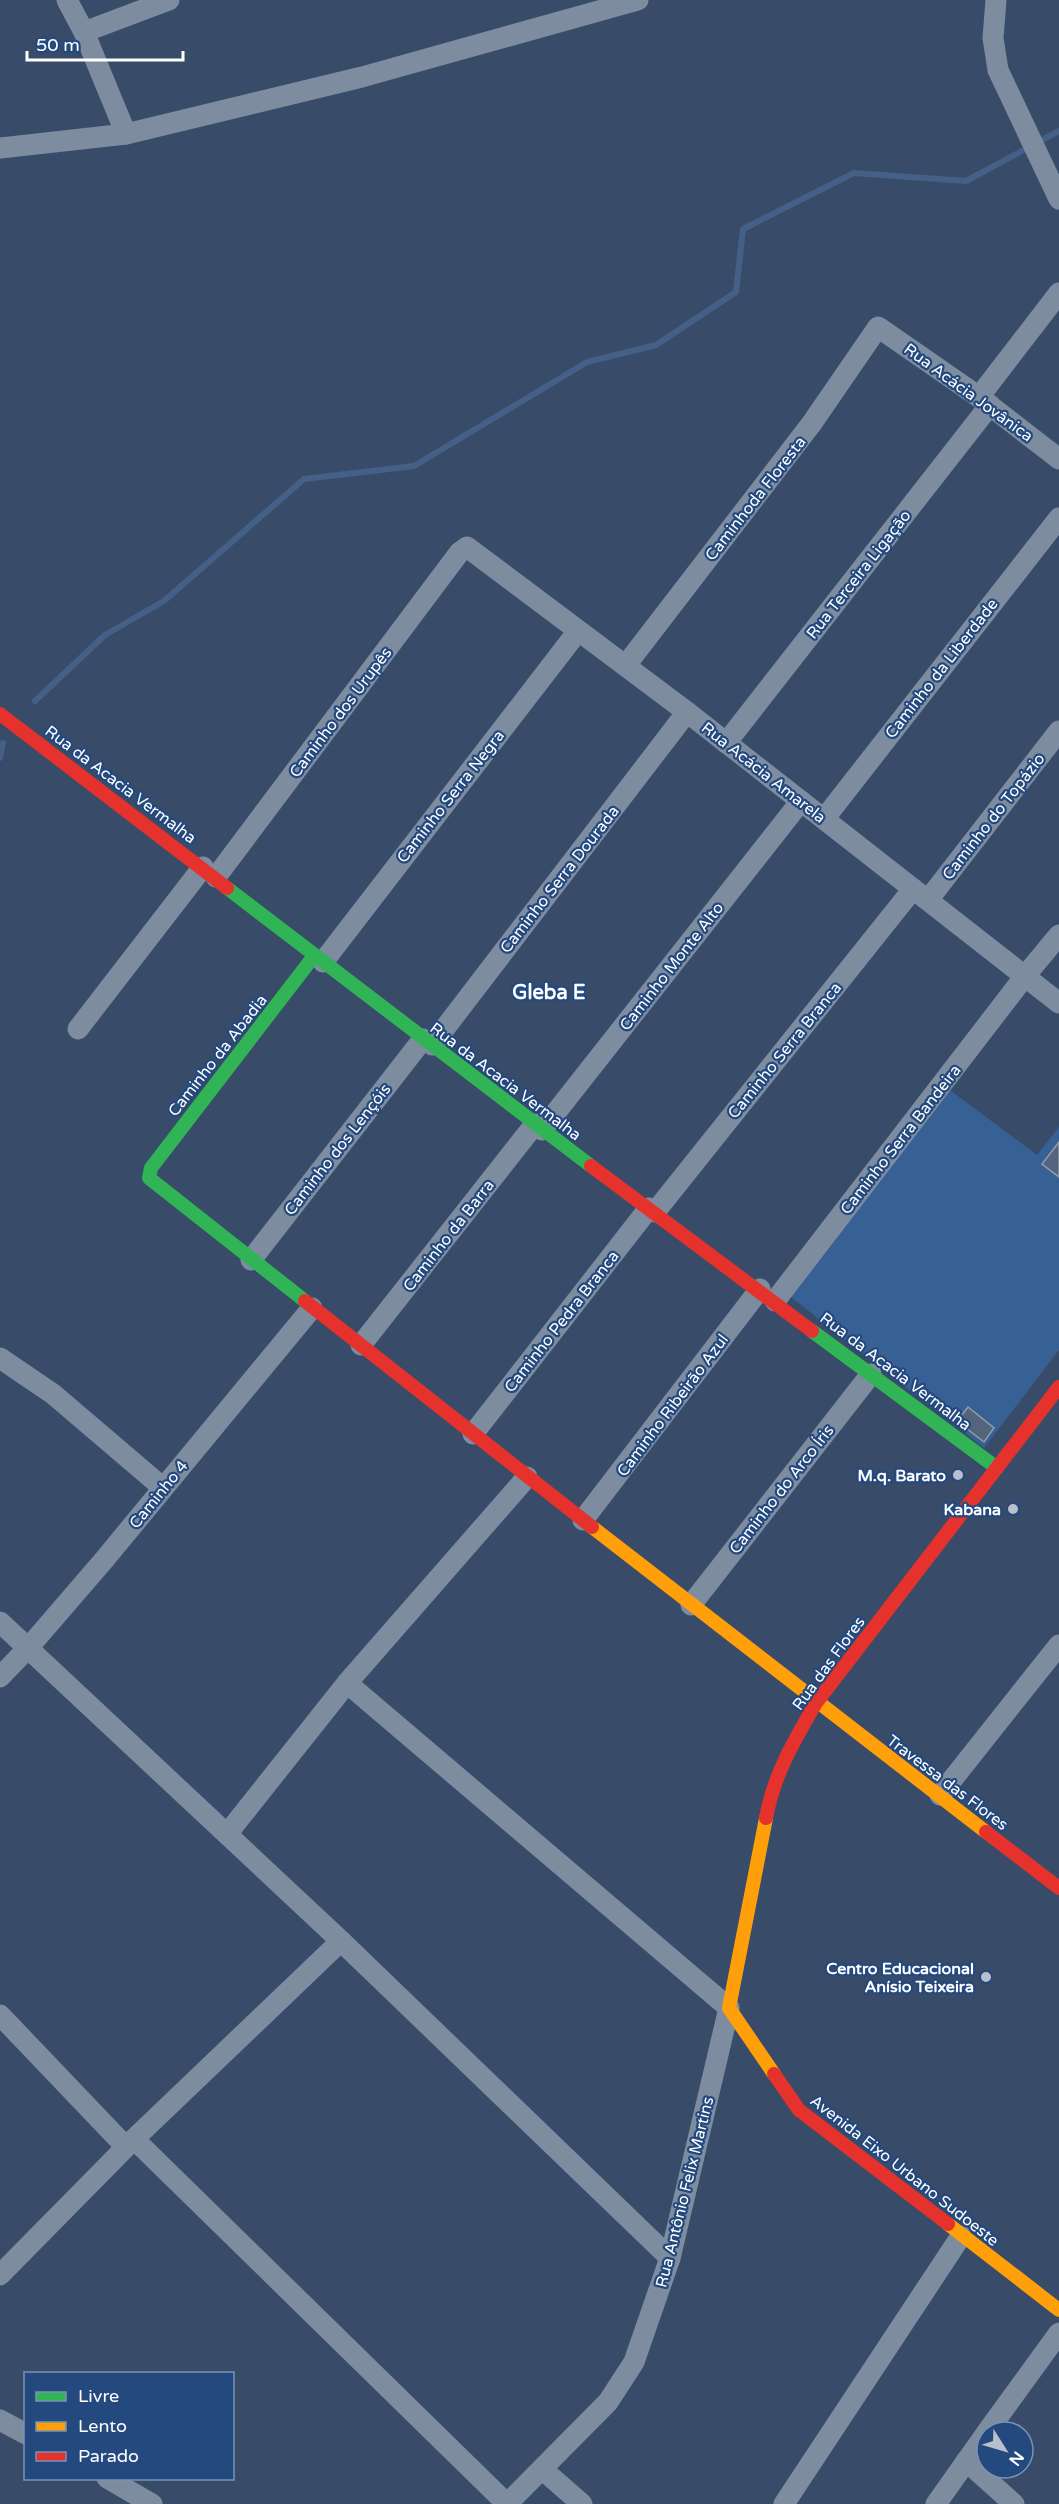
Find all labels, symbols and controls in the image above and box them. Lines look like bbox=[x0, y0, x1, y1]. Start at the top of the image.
scale bar bbox=[27, 24, 183, 62]
text: 50 m bbox=[36, 34, 80, 56]
street label: Rua Acácia Jovânica bbox=[900, 339, 1037, 446]
street label: Caminhoda Floresta bbox=[701, 432, 811, 565]
street label: Rua Terceira Ligação bbox=[802, 506, 915, 643]
street label: Caminho da Liberdade bbox=[881, 595, 1003, 742]
street label: Caminho dos Urupês bbox=[285, 643, 396, 782]
street label: Rua Acácia Amarela bbox=[697, 718, 830, 828]
street label: Rua da Acacia Vermalha bbox=[41, 721, 200, 848]
street label: Caminho Serra Negra bbox=[393, 726, 509, 867]
street label: Caminho do Topázio bbox=[938, 749, 1049, 884]
street label: Caminho Serra Dourada bbox=[496, 802, 624, 957]
street label: Caminho Monte Alto bbox=[615, 898, 728, 1035]
street label: Caminho Serra Branca bbox=[724, 978, 846, 1123]
district label: Gleba E bbox=[512, 981, 586, 1005]
street label: Caminho da Abadia bbox=[164, 991, 272, 1121]
street label: Rua da Acacia Vermalha bbox=[426, 1018, 585, 1145]
street label: Caminho Serra Bandeira bbox=[836, 1061, 965, 1218]
street label: Caminho dos Lençóis bbox=[280, 1080, 395, 1219]
street label: Caminho da Barra bbox=[399, 1176, 499, 1296]
street label: Caminho Pedra Branca bbox=[500, 1247, 623, 1397]
street label: Rua da Acacia Vermalha bbox=[816, 1308, 975, 1435]
street label: Caminho Ribeirão Azul bbox=[613, 1330, 733, 1481]
street label: Caminho do Arco Íris bbox=[725, 1421, 838, 1558]
street label: Caminho 4 bbox=[125, 1456, 192, 1533]
place label: M.q. Barato bbox=[857, 1466, 946, 1486]
marker: M.q. Barato bbox=[951, 1468, 965, 1482]
place label: Kabana bbox=[943, 1500, 1001, 1520]
marker: Kabana bbox=[1006, 1502, 1020, 1516]
street label: Rua das Flores bbox=[788, 1613, 870, 1714]
street label: Travessa das Flores bbox=[883, 1731, 1012, 1835]
place label: Centro Educacional Anísio Teixeira bbox=[826, 1959, 974, 1997]
marker: Centro Educacional Anísio Teixeira bbox=[979, 1970, 993, 1984]
street label: Avenida Eixo Urbano Sudoeste bbox=[806, 2091, 1003, 2251]
street label: Rua Antônio Felix Martins bbox=[652, 2095, 718, 2290]
legend bbox=[24, 2372, 234, 2480]
text: Livre bbox=[78, 2385, 119, 2407]
text: Lento bbox=[78, 2415, 127, 2437]
north arrow bbox=[975, 2420, 1035, 2480]
text: Parado bbox=[78, 2445, 139, 2467]
text: N bbox=[1004, 2447, 1028, 2470]

